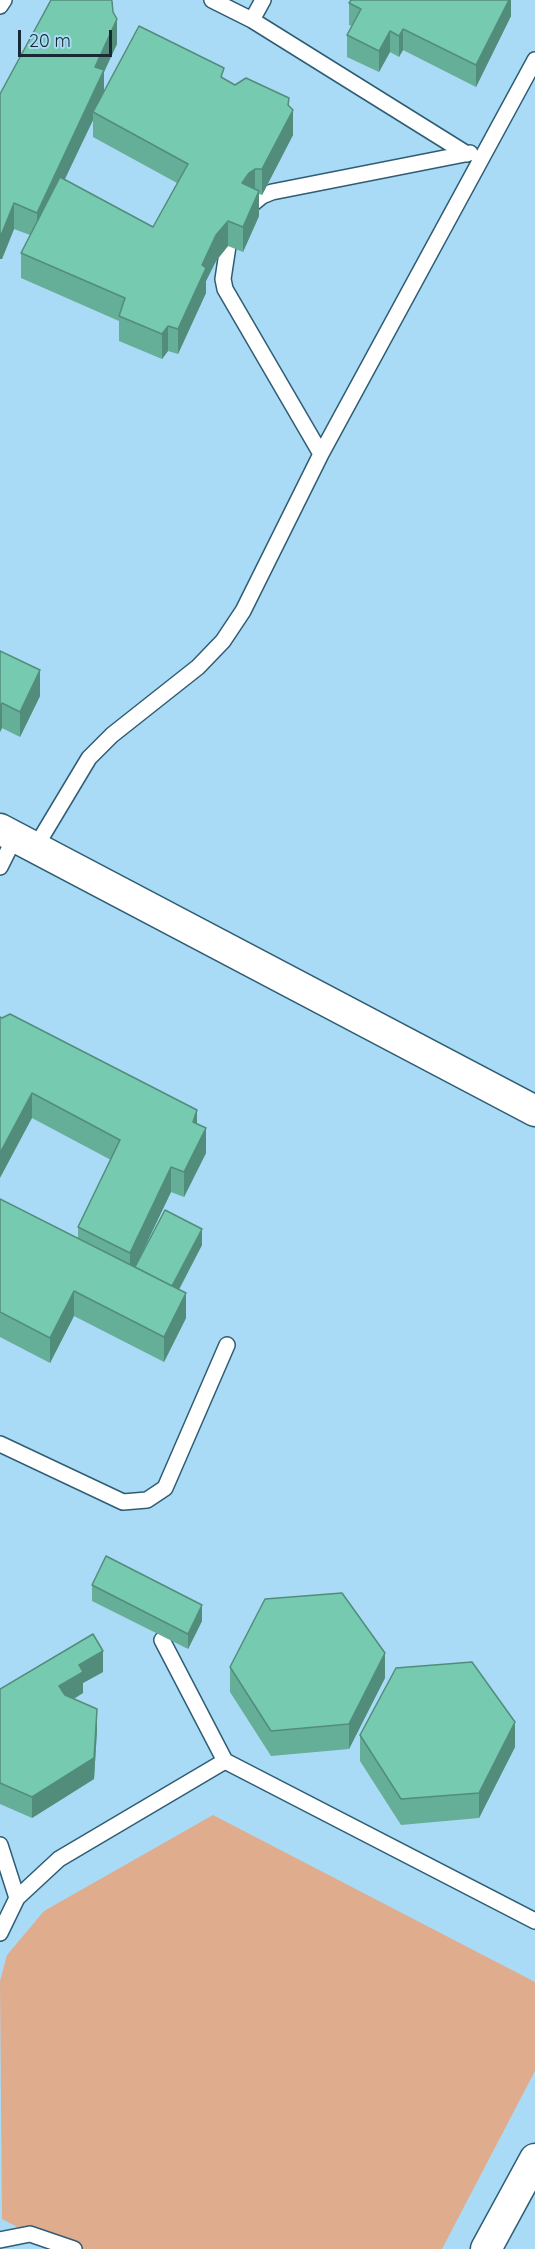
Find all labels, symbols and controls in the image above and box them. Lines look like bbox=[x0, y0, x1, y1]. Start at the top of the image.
scale bar bbox=[21, 18, 116, 56]
text: 20 m bbox=[29, 29, 71, 52]

